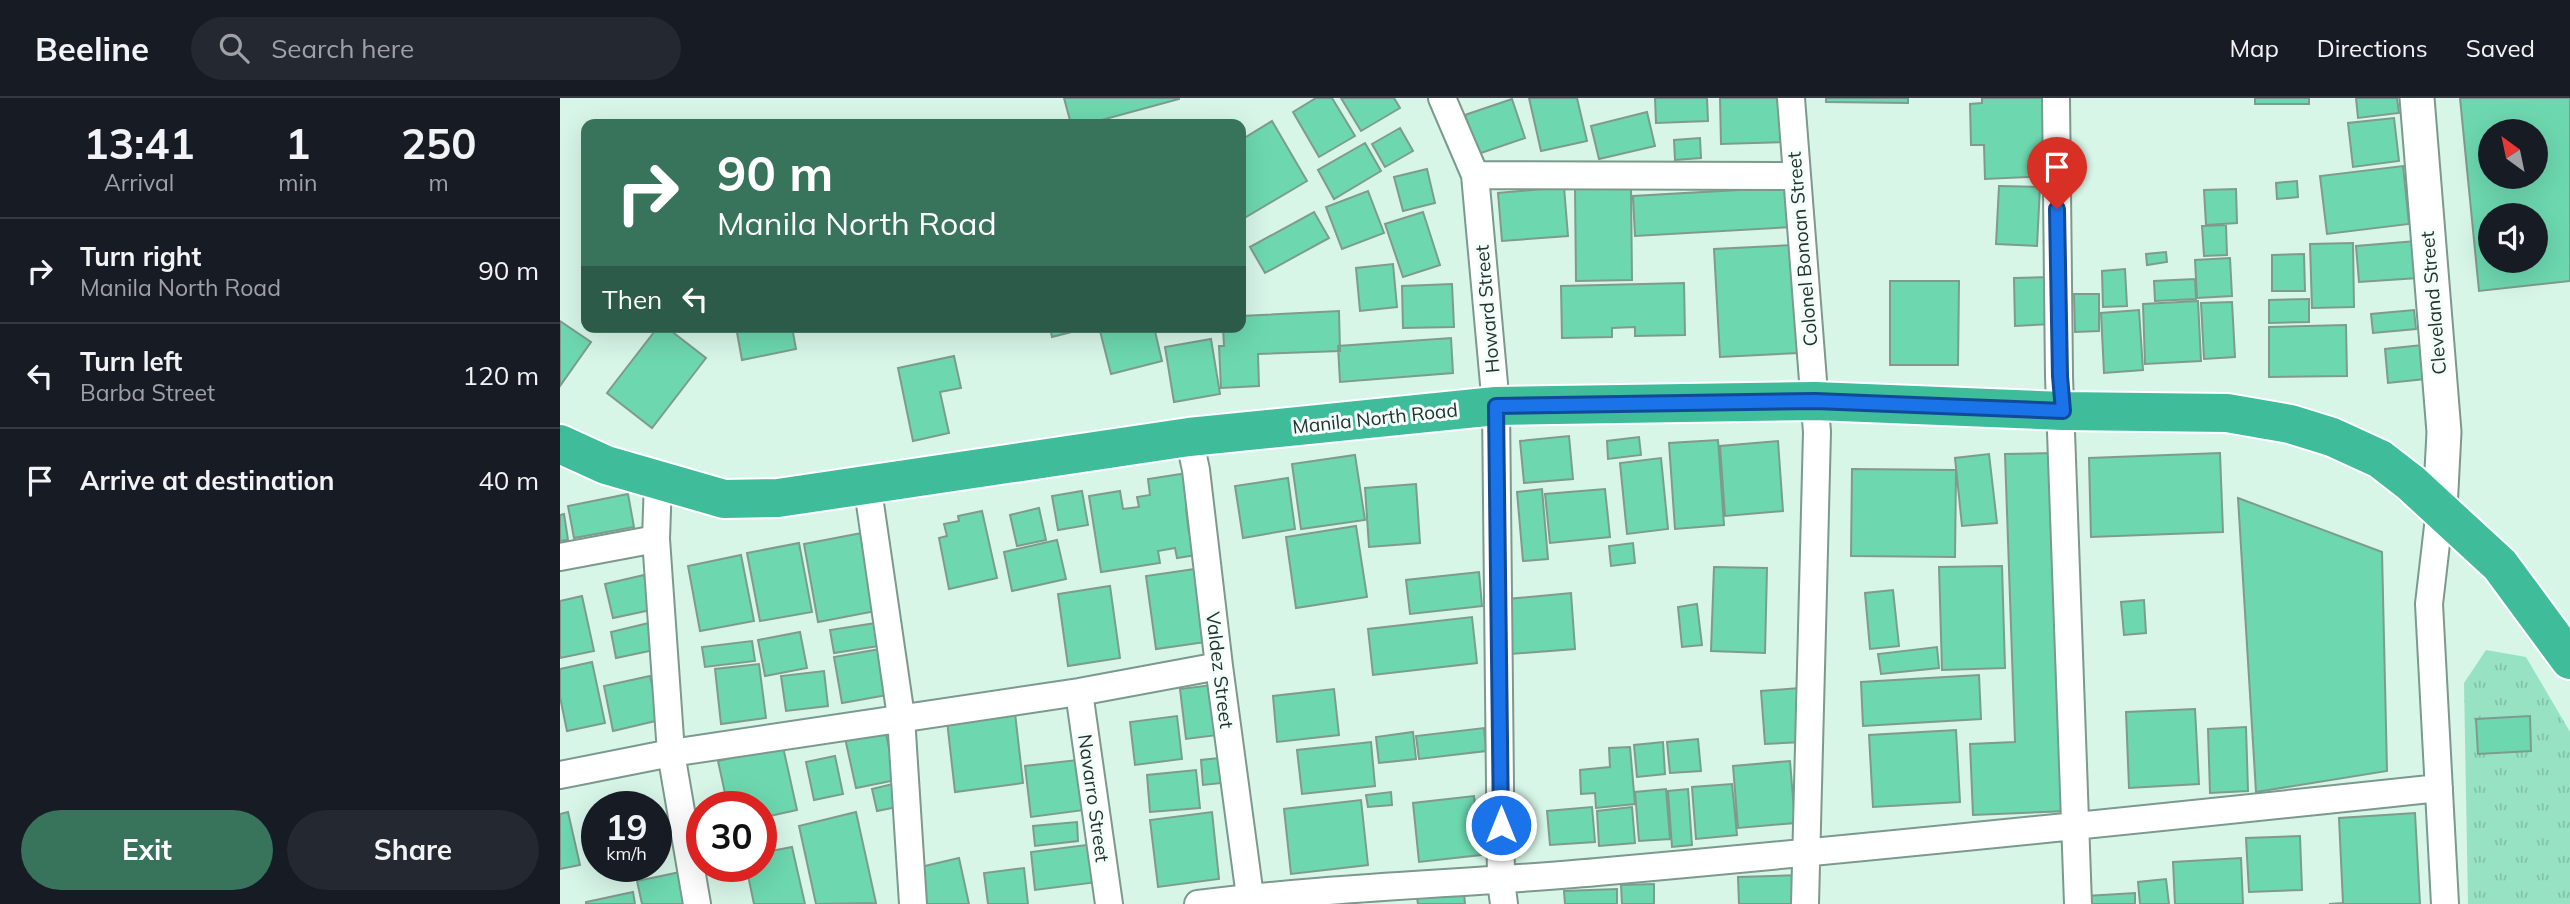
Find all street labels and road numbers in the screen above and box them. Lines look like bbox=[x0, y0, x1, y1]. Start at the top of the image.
street label: Colonel Bonoan Street bbox=[1782, 150, 1822, 347]
street label: Cleveland Street bbox=[2415, 230, 2451, 376]
street label: Howard Street bbox=[1469, 244, 1505, 374]
street label: Manila North Road bbox=[1291, 397, 1459, 439]
street label: Valdez Street bbox=[1201, 610, 1239, 730]
street label: Navarro Street bbox=[1073, 733, 1115, 864]

